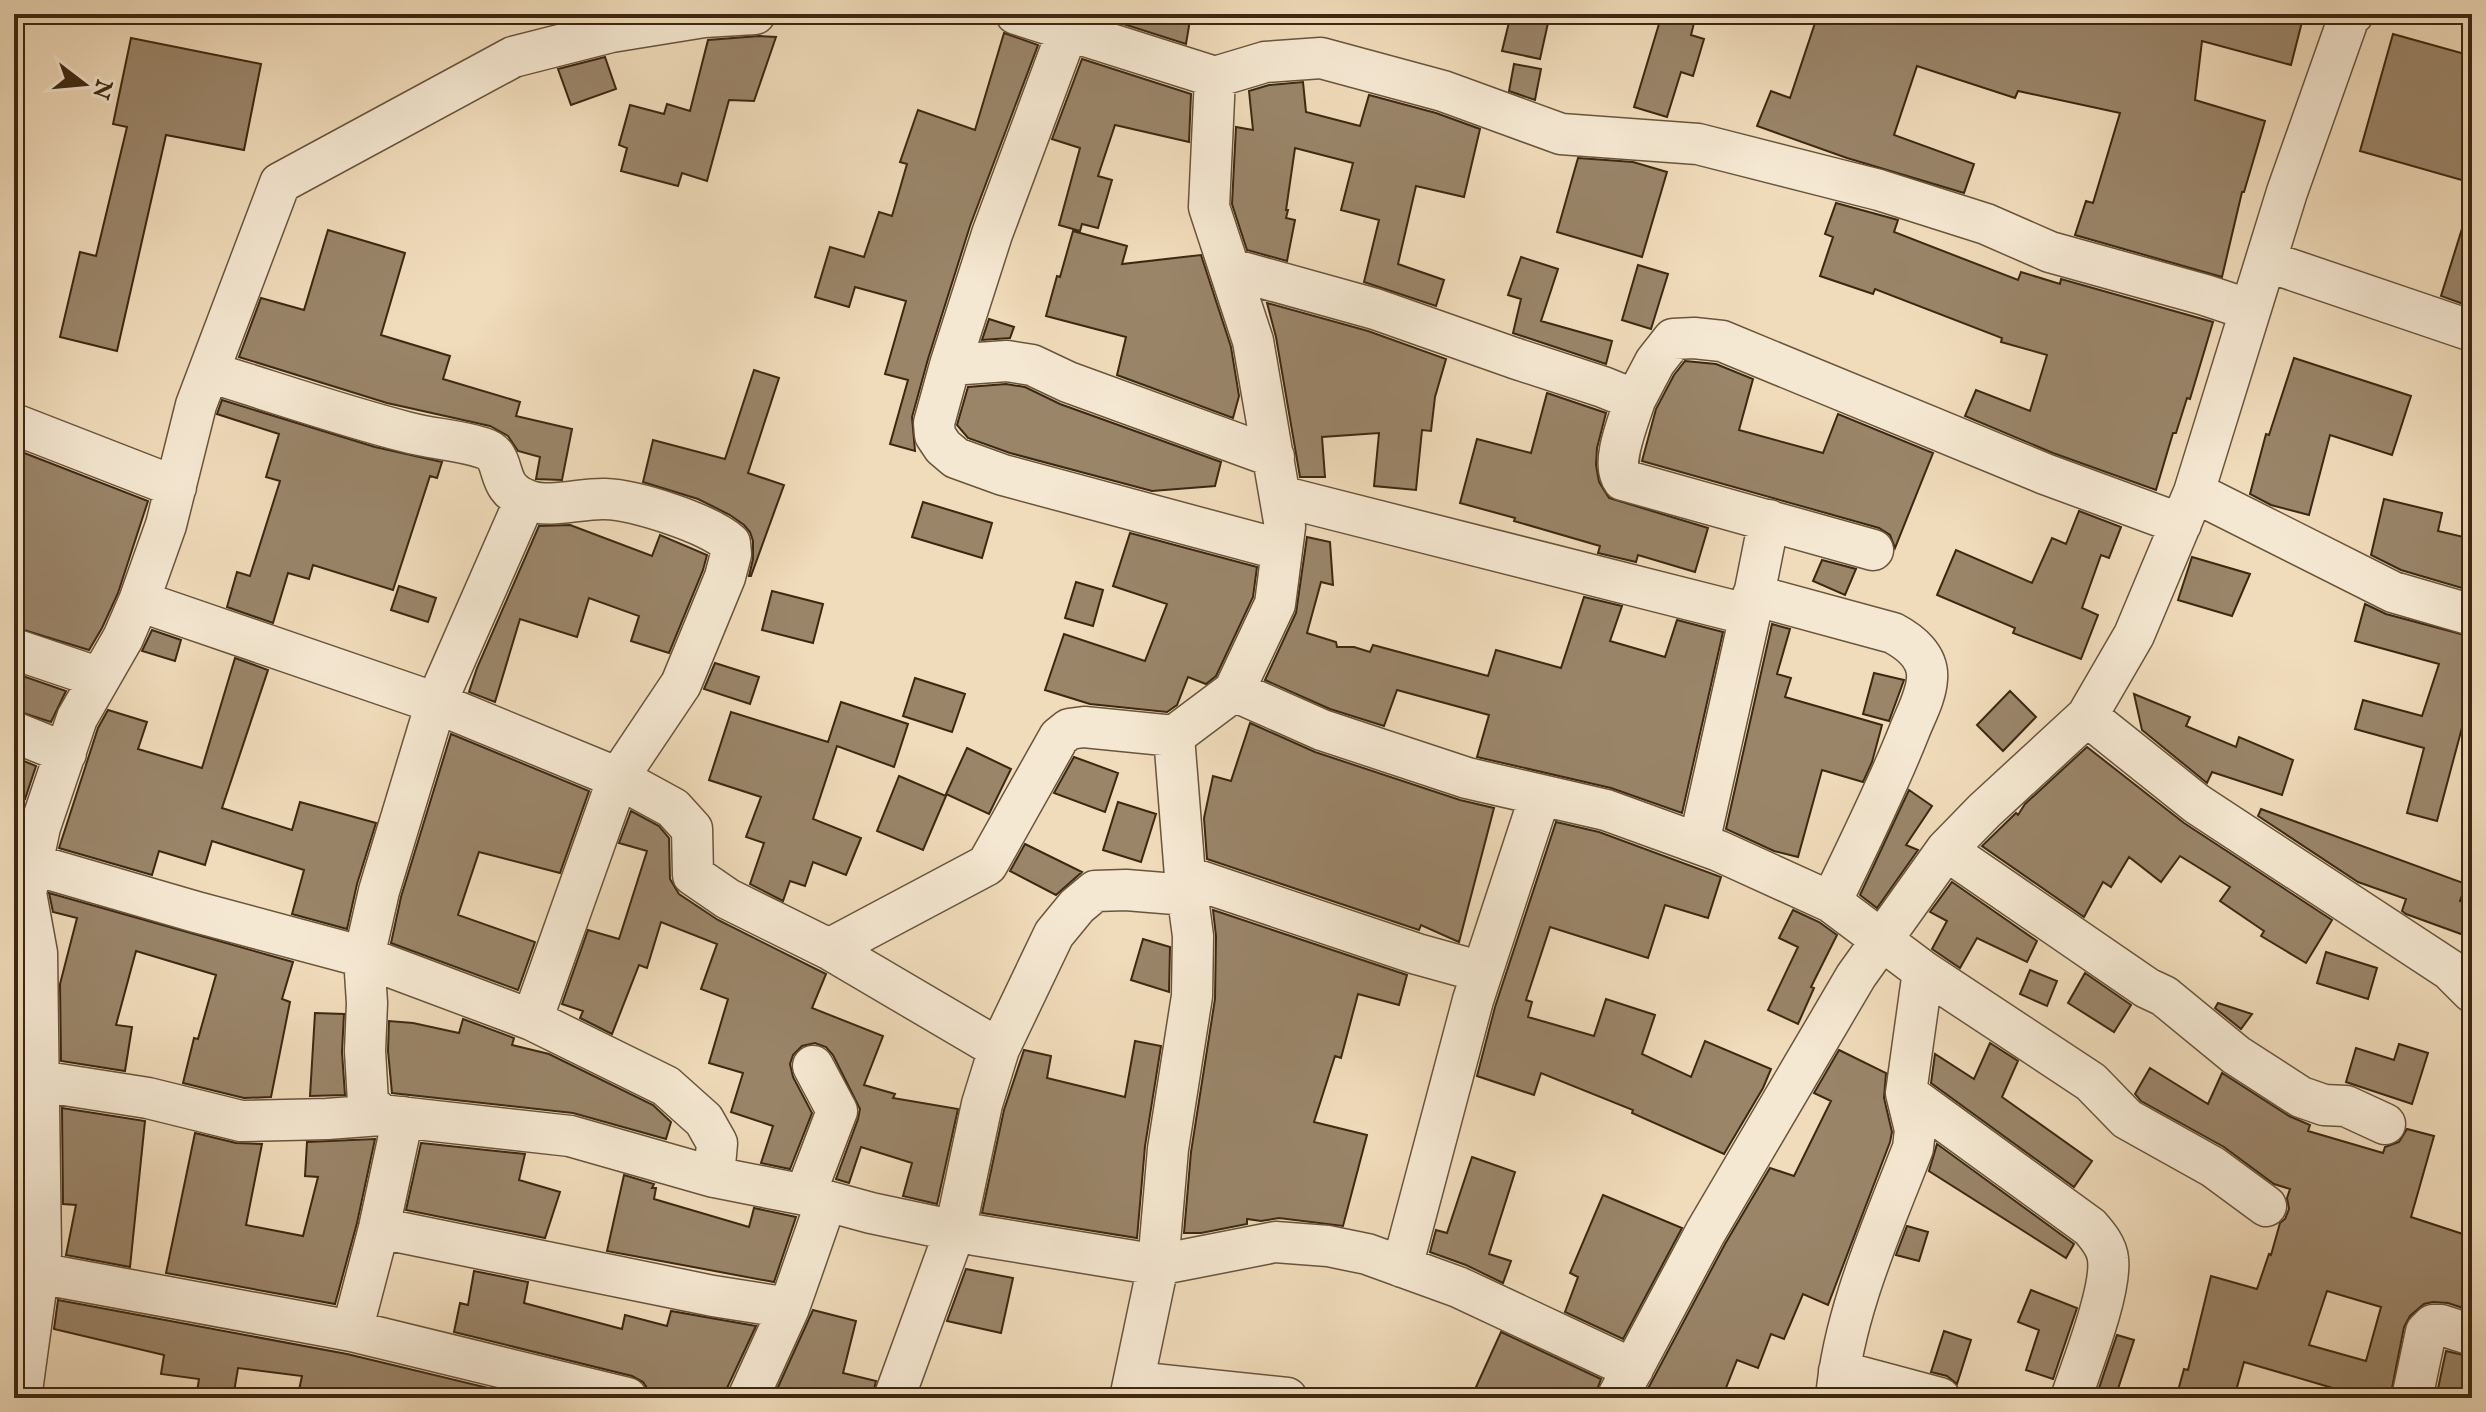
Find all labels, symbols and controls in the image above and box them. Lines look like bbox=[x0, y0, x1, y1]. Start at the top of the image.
north arrow bbox=[44, 44, 124, 124]
text: N bbox=[85, 75, 118, 102]

